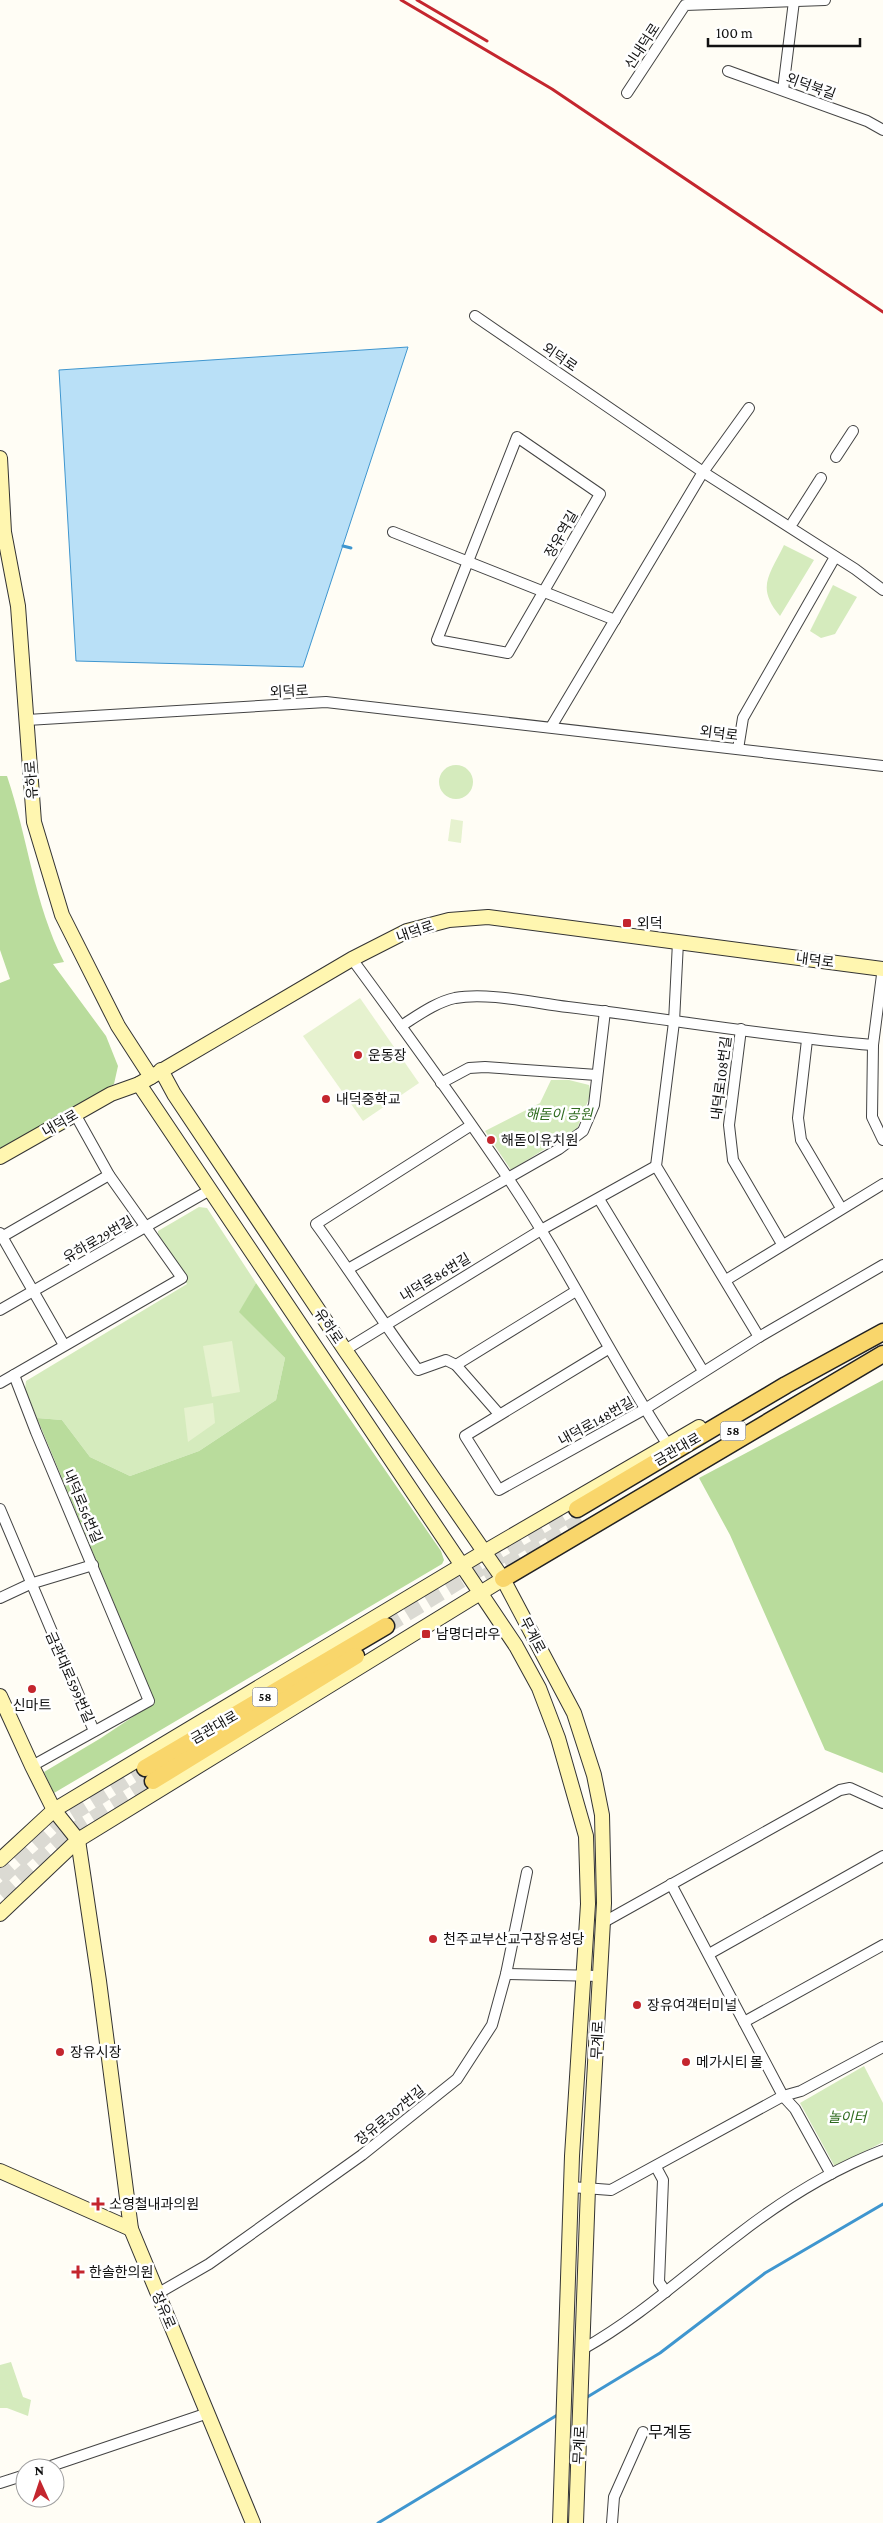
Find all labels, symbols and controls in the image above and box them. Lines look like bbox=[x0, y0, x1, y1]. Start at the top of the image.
scale bar bbox=[708, 15, 860, 47]
street label: 신내덕로 bbox=[621, 20, 663, 72]
text: 100 m bbox=[716, 25, 753, 41]
street label: 외덕북길 bbox=[784, 70, 838, 102]
street label: 외덕로 bbox=[540, 340, 581, 375]
street label: 장유역길 bbox=[541, 508, 581, 560]
street label: 외덕로 bbox=[269, 682, 309, 700]
street label: 외덕로 bbox=[699, 723, 739, 743]
street label: 유하로 bbox=[22, 760, 40, 800]
place label: 외덕 bbox=[637, 915, 663, 931]
street label: 내덕로 bbox=[394, 917, 436, 945]
marker: 외덕 bbox=[621, 917, 633, 929]
street label: 내덕로 bbox=[795, 950, 835, 970]
street label: 내덕로108번길 bbox=[708, 1035, 734, 1121]
place label: 운동장 bbox=[368, 1047, 407, 1063]
marker: 운동장 bbox=[352, 1049, 364, 1061]
place label: 내덕중학교 bbox=[336, 1091, 401, 1107]
marker: 내덕중학교 bbox=[320, 1093, 332, 1105]
street label: 내덕로 bbox=[39, 1106, 81, 1140]
park label: 해돋이 공원 bbox=[525, 1106, 594, 1122]
place label: 해돋이유치원 bbox=[501, 1132, 578, 1148]
marker: 해돋이유치원 bbox=[485, 1134, 497, 1146]
street label: 유하로29번길 bbox=[60, 1213, 136, 1265]
street label: 내덕로86번길 bbox=[397, 1250, 473, 1304]
street label: 유하로 bbox=[312, 1306, 347, 1347]
street label: 내덕로148번길 bbox=[556, 1394, 636, 1448]
road number: 58 bbox=[720, 1422, 746, 1440]
street label: 금관대로 bbox=[651, 1429, 703, 1469]
street label: 내덕로56번길 bbox=[60, 1467, 106, 1545]
street label: 무계로 bbox=[517, 1614, 549, 1656]
place label: 남명더라우 bbox=[436, 1626, 501, 1642]
marker: 남명더라우 bbox=[420, 1628, 432, 1640]
street label: 금관대로599번길 bbox=[43, 1629, 97, 1725]
marker: 신마트 bbox=[26, 1683, 38, 1695]
road number: 58 bbox=[252, 1688, 278, 1706]
place label: 신마트 bbox=[13, 1697, 51, 1713]
street label: 금관대로 bbox=[188, 1707, 240, 1747]
place label: 천주교부산교구장유성당 bbox=[443, 1931, 585, 1947]
marker: 천주교부산교구장유성당 bbox=[427, 1933, 439, 1945]
place label: 장유여객터미널 bbox=[647, 1997, 737, 2013]
marker: 장유여객터미널 bbox=[631, 1999, 643, 2011]
street label: 무계로 bbox=[588, 2020, 606, 2060]
place label: 장유시장 bbox=[70, 2044, 122, 2060]
marker: 장유시장 bbox=[54, 2046, 66, 2058]
place label: 메가시티 몰 bbox=[696, 2054, 763, 2070]
marker: 메가시티 몰 bbox=[680, 2056, 692, 2068]
street label: 장유로307번길 bbox=[352, 2082, 428, 2148]
park label: 놀이터 bbox=[828, 2109, 868, 2125]
place label: 소영철내과의원 bbox=[109, 2196, 199, 2212]
marker: 소영철내과의원 bbox=[91, 2197, 105, 2211]
place label: 한솔한의원 bbox=[89, 2264, 153, 2280]
marker: 한솔한의원 bbox=[71, 2265, 85, 2279]
street label: 장유로 bbox=[149, 2289, 179, 2331]
district label: 무계동 bbox=[648, 2424, 692, 2441]
street label: 무계로 bbox=[570, 2425, 588, 2465]
north arrow bbox=[15, 2458, 65, 2508]
text: N bbox=[34, 2462, 45, 2478]

